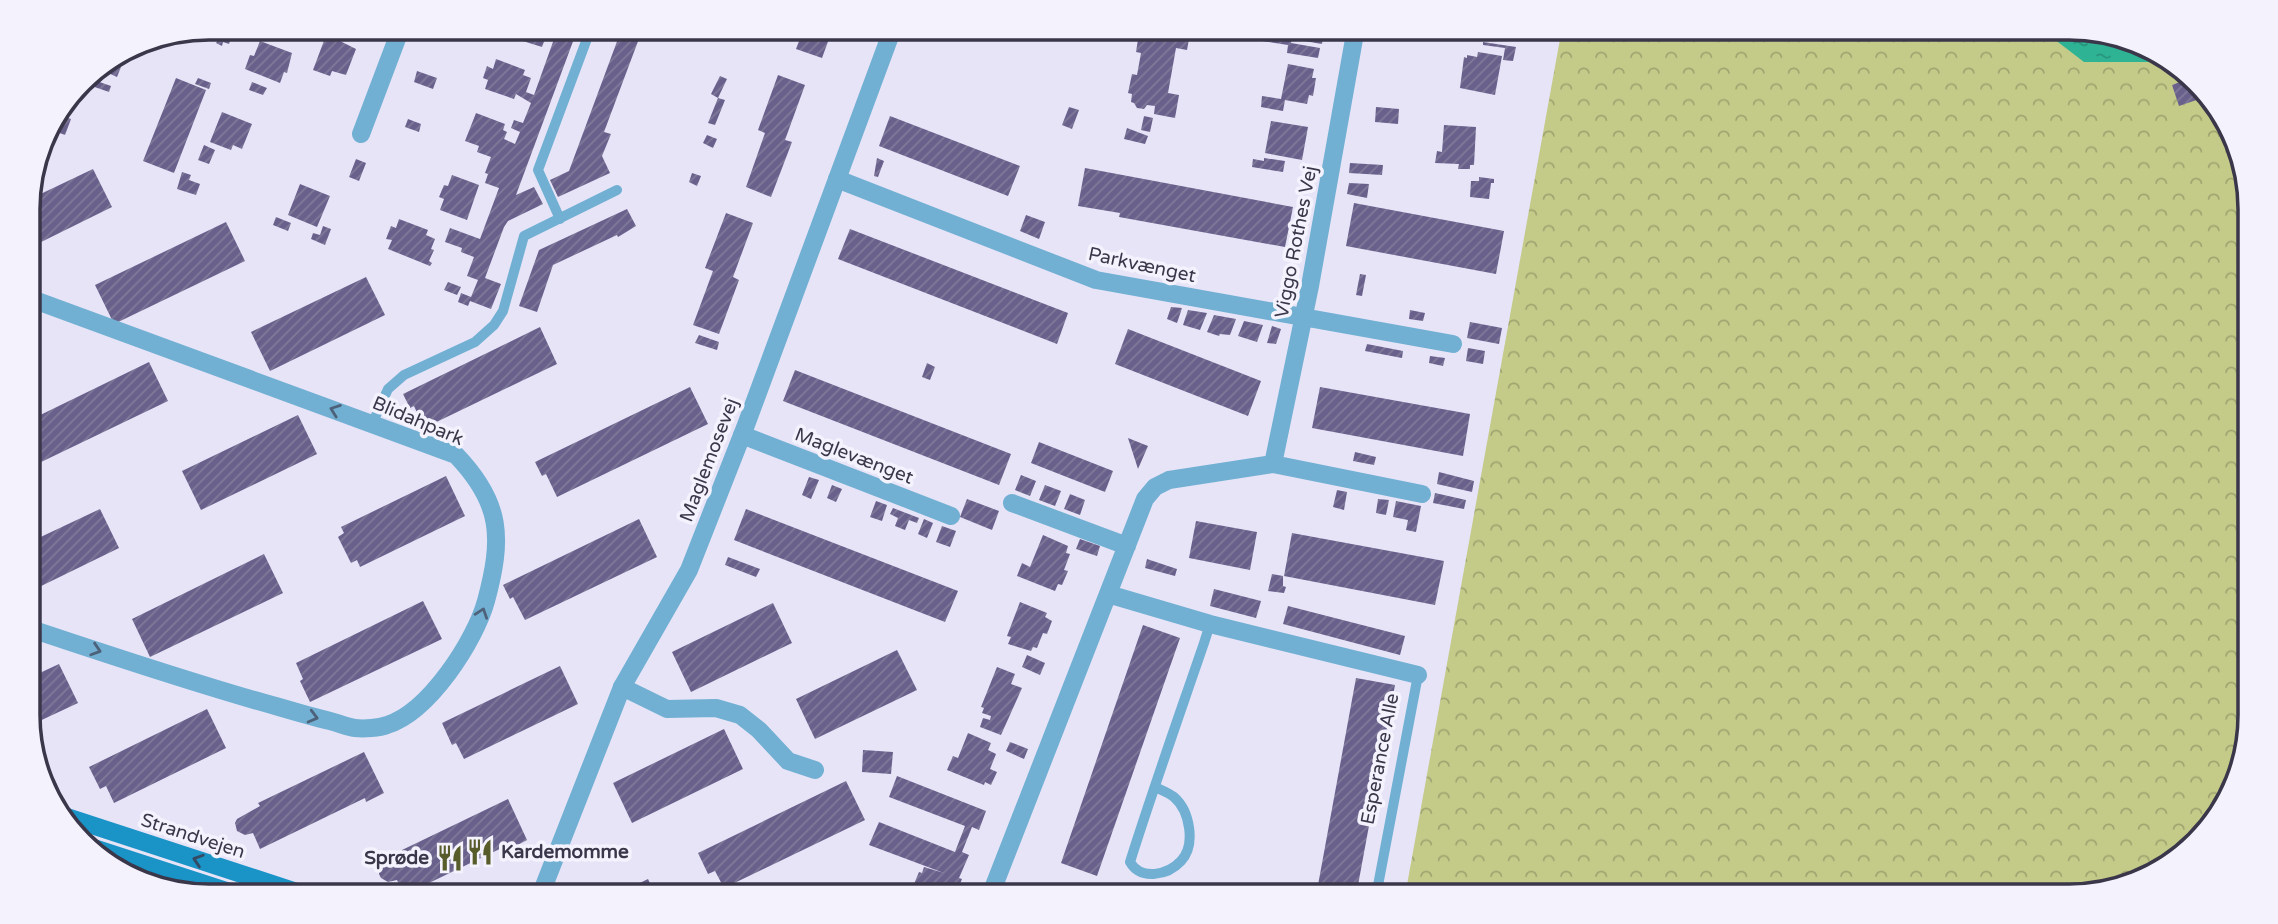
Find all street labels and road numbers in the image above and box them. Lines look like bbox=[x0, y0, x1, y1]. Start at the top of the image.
street label: Viggo Rothes Vej bbox=[1270, 164, 1322, 320]
street label: Parkvænget bbox=[1086, 243, 1198, 287]
street label: Blidahpark bbox=[369, 392, 467, 450]
street label: Maglemosevej bbox=[675, 395, 743, 525]
street label: Maglevænget bbox=[792, 423, 916, 489]
street label: Esperance Alle bbox=[1356, 691, 1404, 827]
street label: Strandvejen bbox=[138, 809, 248, 863]

